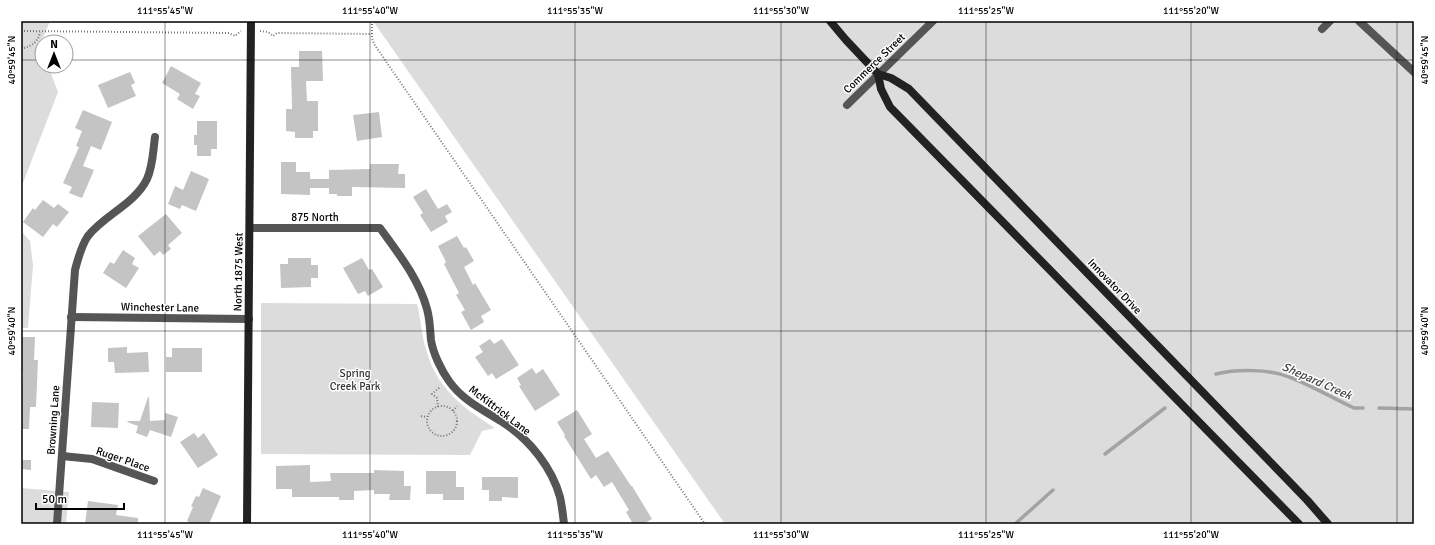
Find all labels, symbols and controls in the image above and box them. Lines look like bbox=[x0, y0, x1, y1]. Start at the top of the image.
text: 111°55'45"W bbox=[137, 5, 193, 17]
text: 111°55'40"W bbox=[342, 5, 398, 17]
text: 111°55'35"W bbox=[547, 5, 603, 17]
text: 111°55'30"W bbox=[753, 5, 809, 17]
text: 111°55'25"W bbox=[958, 5, 1014, 17]
text: 111°55'20"W bbox=[1163, 5, 1219, 17]
street label: Commerce Street bbox=[841, 30, 908, 96]
north arrow bbox=[34, 34, 74, 74]
text: 40°59'45"N bbox=[6, 36, 18, 84]
text: 40°59'45"N bbox=[1419, 36, 1431, 84]
text: N bbox=[50, 38, 58, 51]
street label: 875 North bbox=[291, 211, 339, 224]
street label: North 1875 West bbox=[231, 232, 246, 312]
street label: Innovator Drive bbox=[1085, 256, 1144, 317]
street label: Winchester Lane bbox=[121, 300, 199, 315]
text: 40°59'40"N bbox=[6, 307, 18, 355]
text: 40°59'40"N bbox=[1419, 307, 1431, 355]
water label: Shepard Creek bbox=[1280, 359, 1355, 404]
park label: Spring Creek Park bbox=[330, 367, 381, 393]
street label: McKittrick Lane bbox=[466, 383, 533, 438]
street label: Browning Lane bbox=[45, 385, 62, 455]
street label: Ruger Place bbox=[94, 444, 151, 475]
scale bar bbox=[36, 485, 124, 511]
text: 50 m bbox=[42, 492, 67, 507]
text: 111°55'45"W bbox=[137, 529, 193, 541]
text: 111°55'40"W bbox=[342, 529, 398, 541]
text: 111°55'35"W bbox=[547, 529, 603, 541]
text: 111°55'30"W bbox=[753, 529, 809, 541]
text: 111°55'25"W bbox=[958, 529, 1014, 541]
text: 111°55'20"W bbox=[1163, 529, 1219, 541]

